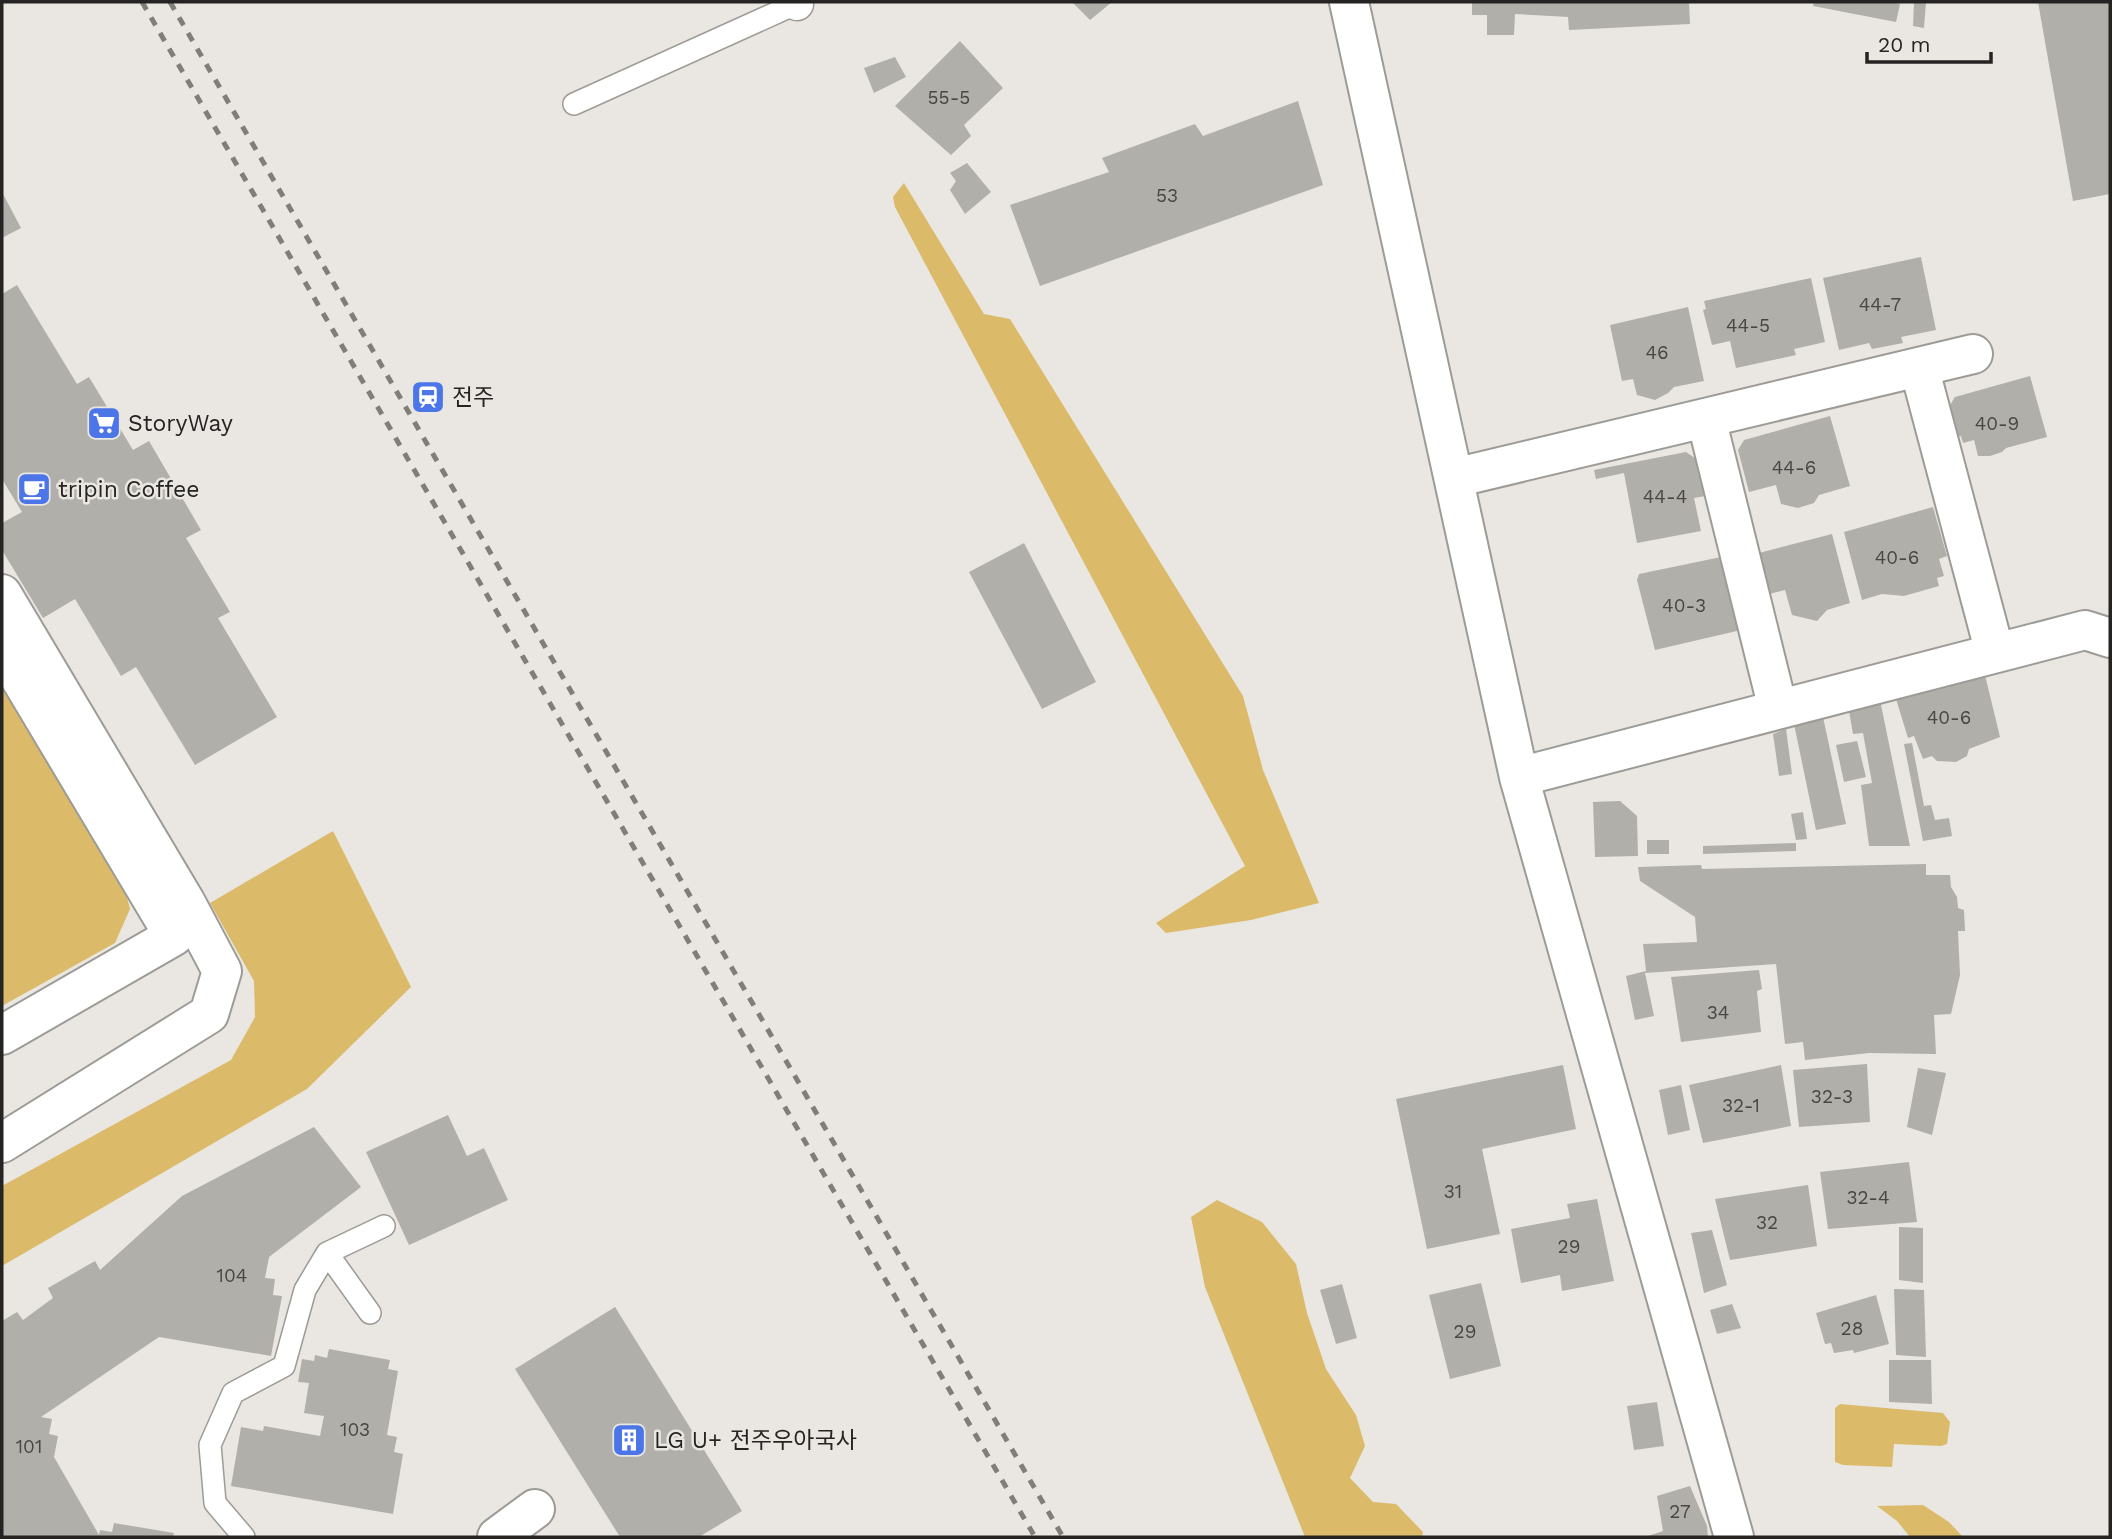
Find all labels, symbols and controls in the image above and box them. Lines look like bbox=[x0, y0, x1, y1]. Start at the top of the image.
scale bar bbox=[1867, 21, 1991, 65]
text: 20 m bbox=[1878, 32, 1930, 57]
house number: 55-5 bbox=[928, 86, 970, 109]
house number: 53 bbox=[1156, 184, 1178, 207]
house number: 44-7 bbox=[1859, 293, 1901, 316]
house number: 44-5 bbox=[1726, 314, 1770, 337]
house number: 46 bbox=[1645, 341, 1669, 364]
station icon: 전주 bbox=[409, 378, 447, 416]
place label: 전주 bbox=[452, 384, 494, 411]
supermarket icon: StoryWay bbox=[85, 404, 123, 442]
place label: StoryWay bbox=[128, 410, 233, 437]
house number: 40-9 bbox=[1975, 412, 2019, 435]
house number: 44-6 bbox=[1772, 456, 1816, 479]
cafe icon: tripin Coffee bbox=[15, 470, 53, 508]
place label: tripin Coffee bbox=[58, 476, 199, 503]
house number: 44-4 bbox=[1643, 485, 1687, 508]
house number: 40-6 bbox=[1875, 546, 1919, 569]
house number: 40-3 bbox=[1662, 594, 1706, 617]
house number: 40-6 bbox=[1927, 706, 1971, 729]
house number: 34 bbox=[1707, 1001, 1729, 1024]
house number: 32-3 bbox=[1811, 1085, 1853, 1108]
house number: 32-1 bbox=[1722, 1094, 1760, 1117]
house number: 31 bbox=[1444, 1180, 1462, 1203]
house number: 32-4 bbox=[1846, 1186, 1890, 1209]
house number: 32 bbox=[1756, 1211, 1778, 1234]
house number: 29 bbox=[1558, 1235, 1580, 1258]
house number: 104 bbox=[217, 1264, 247, 1287]
house number: 28 bbox=[1841, 1317, 1863, 1340]
house number: 29 bbox=[1454, 1320, 1476, 1343]
house number: 103 bbox=[340, 1418, 370, 1441]
building icon: LG U+ 전주우아국사 bbox=[610, 1421, 648, 1459]
place label: LG U+ 전주우아국사 bbox=[654, 1427, 857, 1454]
house number: 101 bbox=[16, 1435, 42, 1458]
house number: 27 bbox=[1669, 1500, 1691, 1523]

